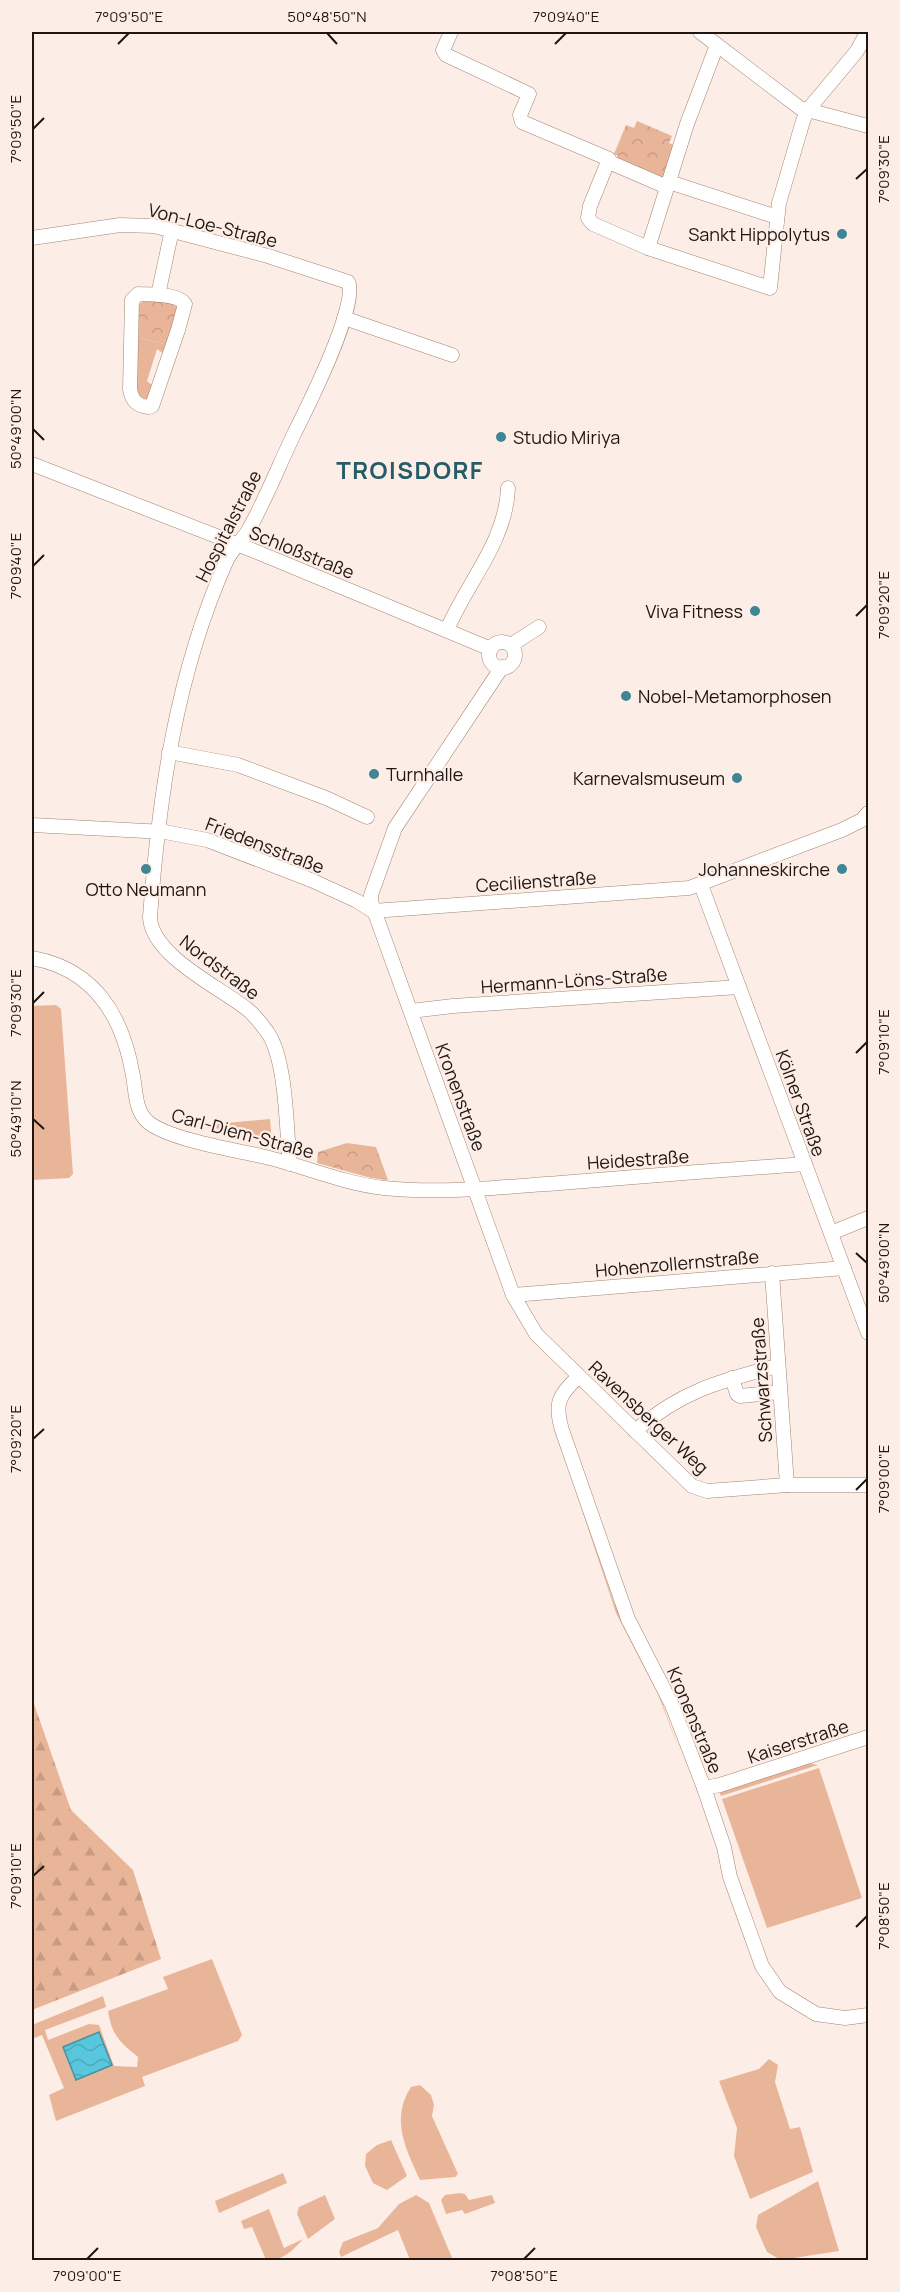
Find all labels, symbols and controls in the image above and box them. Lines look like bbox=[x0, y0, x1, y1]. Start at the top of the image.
text: 7°09'50"E bbox=[95, 6, 163, 27]
text: 50°48'50"N bbox=[287, 6, 367, 27]
text: 7°09'40"E bbox=[533, 6, 599, 27]
text: 7°09'50"E bbox=[5, 95, 26, 163]
text: 7°09'30"E bbox=[873, 135, 894, 203]
street label: Von-Loe-Straße bbox=[146, 197, 280, 253]
place label: Sankt Hippolytus bbox=[688, 222, 830, 246]
marker: Sankt Hippolytus bbox=[835, 227, 849, 241]
text: 50°49'00"N bbox=[5, 389, 26, 469]
place label: Studio Miriya bbox=[513, 425, 620, 449]
marker: Studio Miriya bbox=[494, 430, 508, 444]
district label: TROISDORF bbox=[336, 453, 484, 486]
street label: Hospitalstraße bbox=[189, 466, 267, 586]
street label: Schloßstraße bbox=[246, 520, 358, 584]
text: 7°09'40"E bbox=[5, 533, 26, 599]
text: 7°09'20"E bbox=[873, 571, 894, 639]
place label: Viva Fitness bbox=[646, 599, 743, 623]
marker: Viva Fitness bbox=[748, 604, 762, 618]
place label: Nobel-Metamorphosen bbox=[638, 684, 831, 708]
marker: Nobel-Metamorphosen bbox=[619, 689, 633, 703]
place label: Turnhalle bbox=[386, 762, 463, 786]
place label: Karnevalsmuseum bbox=[573, 766, 725, 790]
marker: Turnhalle bbox=[367, 767, 381, 781]
marker: Karnevalsmuseum bbox=[730, 771, 744, 785]
street label: Friedensstraße bbox=[202, 811, 328, 879]
place label: Johanneskirche bbox=[698, 857, 830, 881]
marker: Otto Neumann bbox=[139, 862, 153, 876]
marker: Johanneskirche bbox=[835, 862, 849, 876]
street label: Cecilienstraße bbox=[475, 865, 597, 897]
place label: Otto Neumann bbox=[86, 877, 206, 901]
street label: Nordstraße bbox=[175, 929, 265, 1005]
street label: Hermann-Löns-Straße bbox=[480, 962, 668, 998]
text: 7°09'30"E bbox=[5, 969, 26, 1037]
text: 7°09'10"E bbox=[873, 1009, 894, 1075]
street label: Kronenstraße bbox=[430, 1040, 492, 1154]
street label: Kölner Straße bbox=[771, 1046, 831, 1160]
text: 50°49'10"N bbox=[5, 1081, 26, 1157]
street label: Carl-Diem-Straße bbox=[169, 1102, 317, 1164]
street label: Heidestraße bbox=[586, 1143, 690, 1175]
text: 50°49'00"N bbox=[873, 1223, 894, 1303]
street label: Hohenzollernstraße bbox=[594, 1244, 760, 1282]
street label: Schwarzstraße bbox=[745, 1317, 777, 1443]
street label: Ravensberger Weg bbox=[584, 1355, 714, 1479]
text: 7°09'20"E bbox=[5, 1405, 26, 1473]
text: 7°09'00"E bbox=[873, 1445, 894, 1513]
street label: Kronenstraße bbox=[662, 1663, 728, 1777]
street label: Kaiserstraße bbox=[744, 1713, 852, 1769]
text: 7°09'10"E bbox=[5, 1843, 26, 1909]
text: 7°08'50"E bbox=[873, 1882, 894, 1950]
text: 7°09'00"E bbox=[53, 2265, 121, 2286]
text: 7°08'50"E bbox=[490, 2265, 558, 2286]

